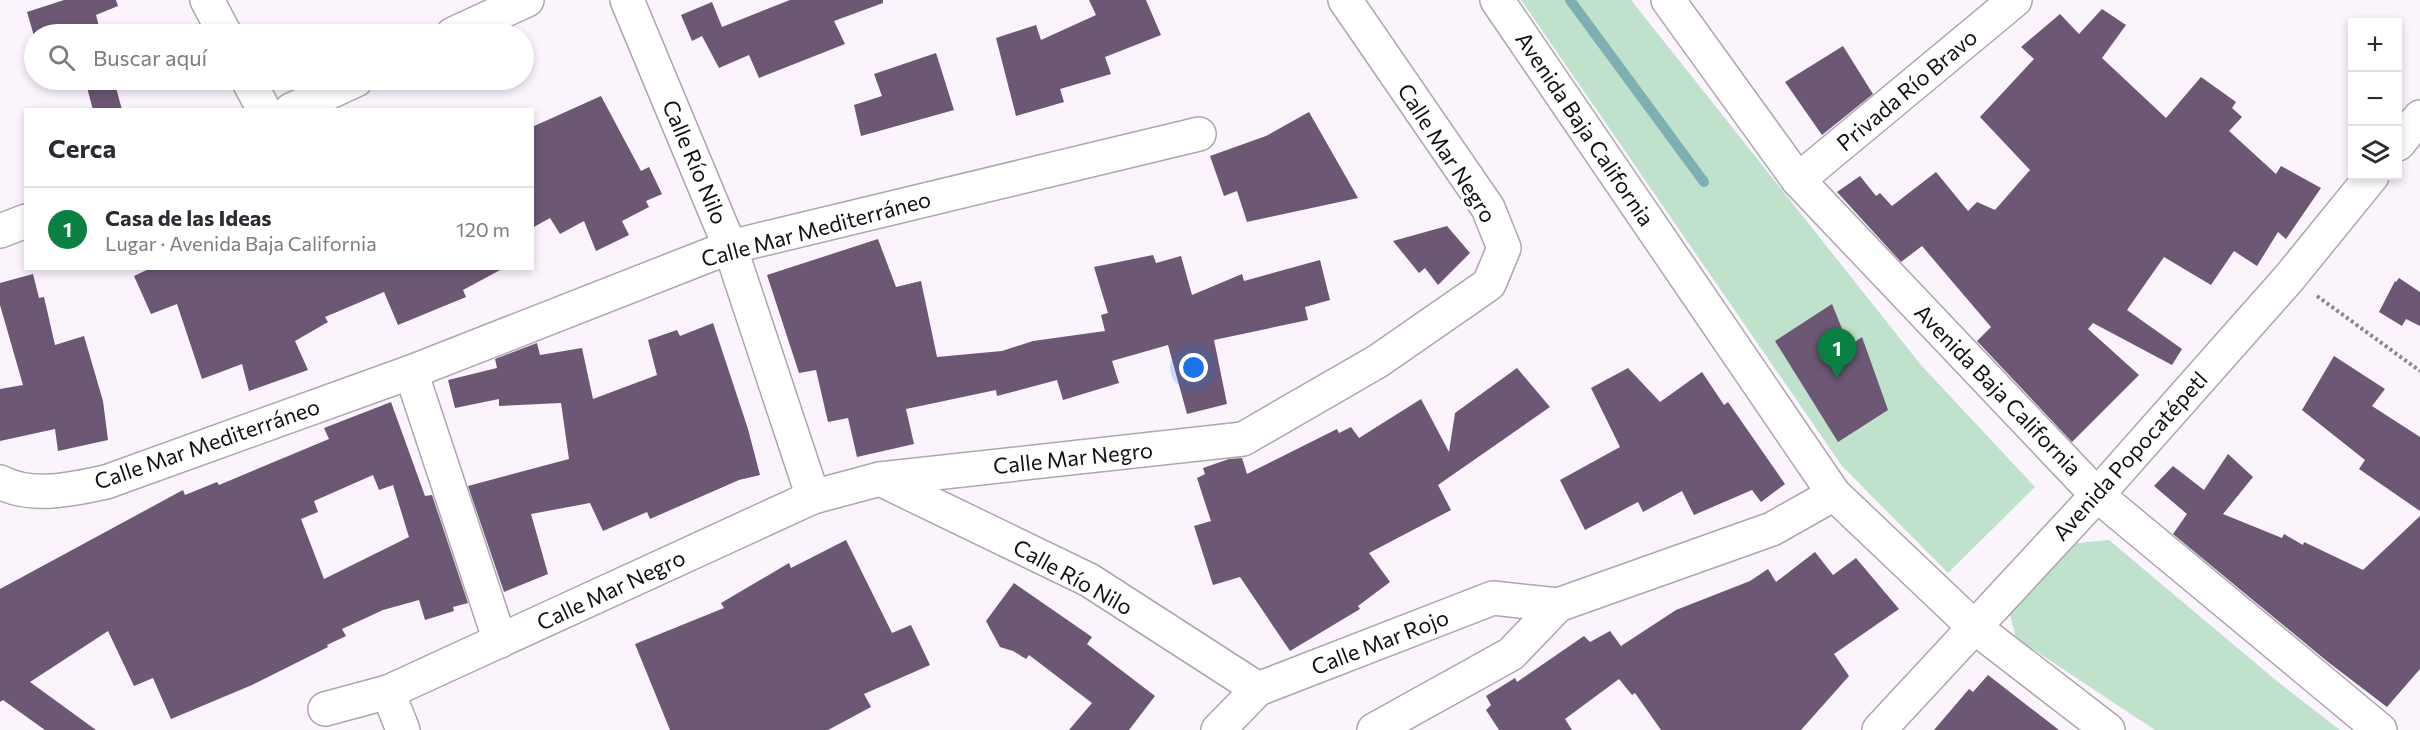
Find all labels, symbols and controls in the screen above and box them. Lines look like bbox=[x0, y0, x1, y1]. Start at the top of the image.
map controls bbox=[2348, 18, 2402, 180]
button: + bbox=[2348, 18, 2402, 72]
street label: Privada Río Bravo bbox=[1831, 23, 1982, 156]
search box bbox=[24, 24, 534, 90]
street label: Avenida Baja California bbox=[1510, 27, 1660, 231]
icon: search bbox=[45, 41, 78, 74]
text: Buscar aquí bbox=[93, 44, 207, 71]
button: − bbox=[2348, 72, 2402, 126]
street label: Calle Mar Negro bbox=[1392, 78, 1502, 227]
street label: Calle Río Nilo bbox=[657, 96, 734, 228]
button: layers bbox=[2348, 126, 2402, 180]
text: Cerca bbox=[48, 132, 116, 163]
street label: Calle Mar Mediterráneo bbox=[698, 185, 934, 272]
text: Casa de las Ideas bbox=[105, 204, 272, 231]
text: 1 bbox=[63, 217, 72, 241]
text: 120 m bbox=[456, 217, 510, 241]
text: Lugar · Avenida Baja California bbox=[105, 231, 377, 255]
street label: Avenida Baja California bbox=[1909, 298, 2087, 481]
pin: 1 bbox=[1818, 328, 1856, 378]
your location bbox=[1179, 353, 1208, 382]
street label: Avenida Popocatépetl bbox=[2047, 366, 2213, 546]
street label: Calle Mar Mediterráneo bbox=[91, 392, 323, 495]
street label: Calle Mar Negro bbox=[992, 436, 1154, 479]
street label: Calle Río Nilo bbox=[1009, 533, 1138, 620]
street label: Calle Mar Negro bbox=[532, 543, 689, 636]
street label: Calle Mar Rojo bbox=[1307, 603, 1452, 680]

